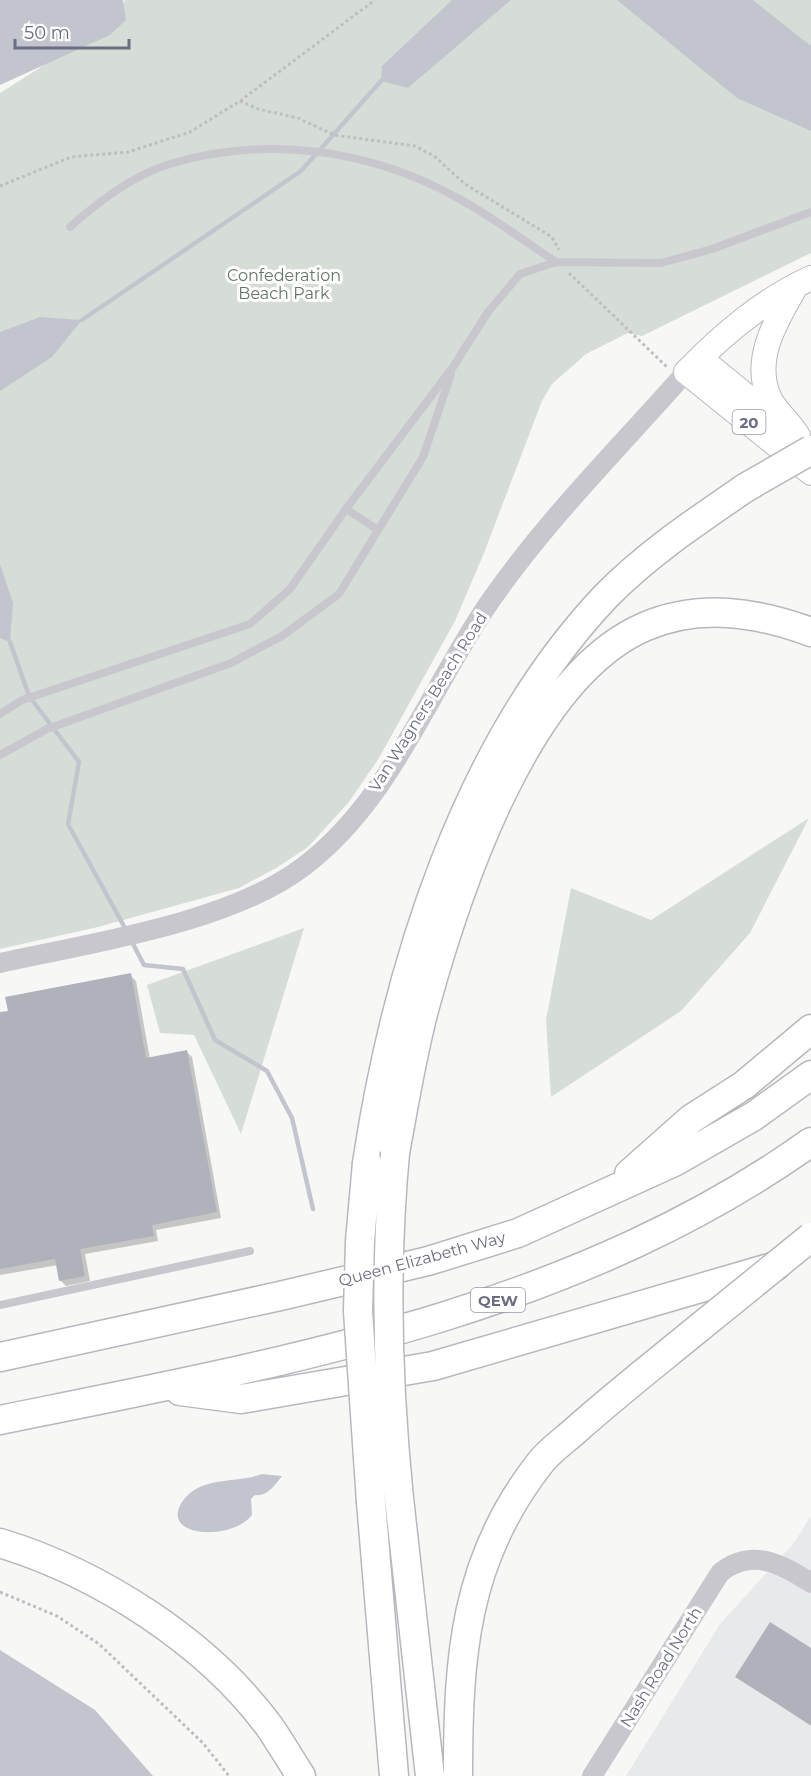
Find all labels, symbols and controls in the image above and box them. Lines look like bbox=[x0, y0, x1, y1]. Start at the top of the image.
scale bar bbox=[15, 12, 129, 50]
text: 50 m bbox=[24, 22, 70, 44]
park label: Confederation Beach Park bbox=[227, 266, 341, 303]
road number: 20 bbox=[732, 410, 766, 434]
street label: Van Wagners Beach Road bbox=[365, 609, 491, 795]
street label: Queen Elizabeth Way bbox=[336, 1227, 508, 1290]
road number: QEW bbox=[471, 1288, 525, 1312]
street label: Nash Road North bbox=[616, 1603, 706, 1731]

